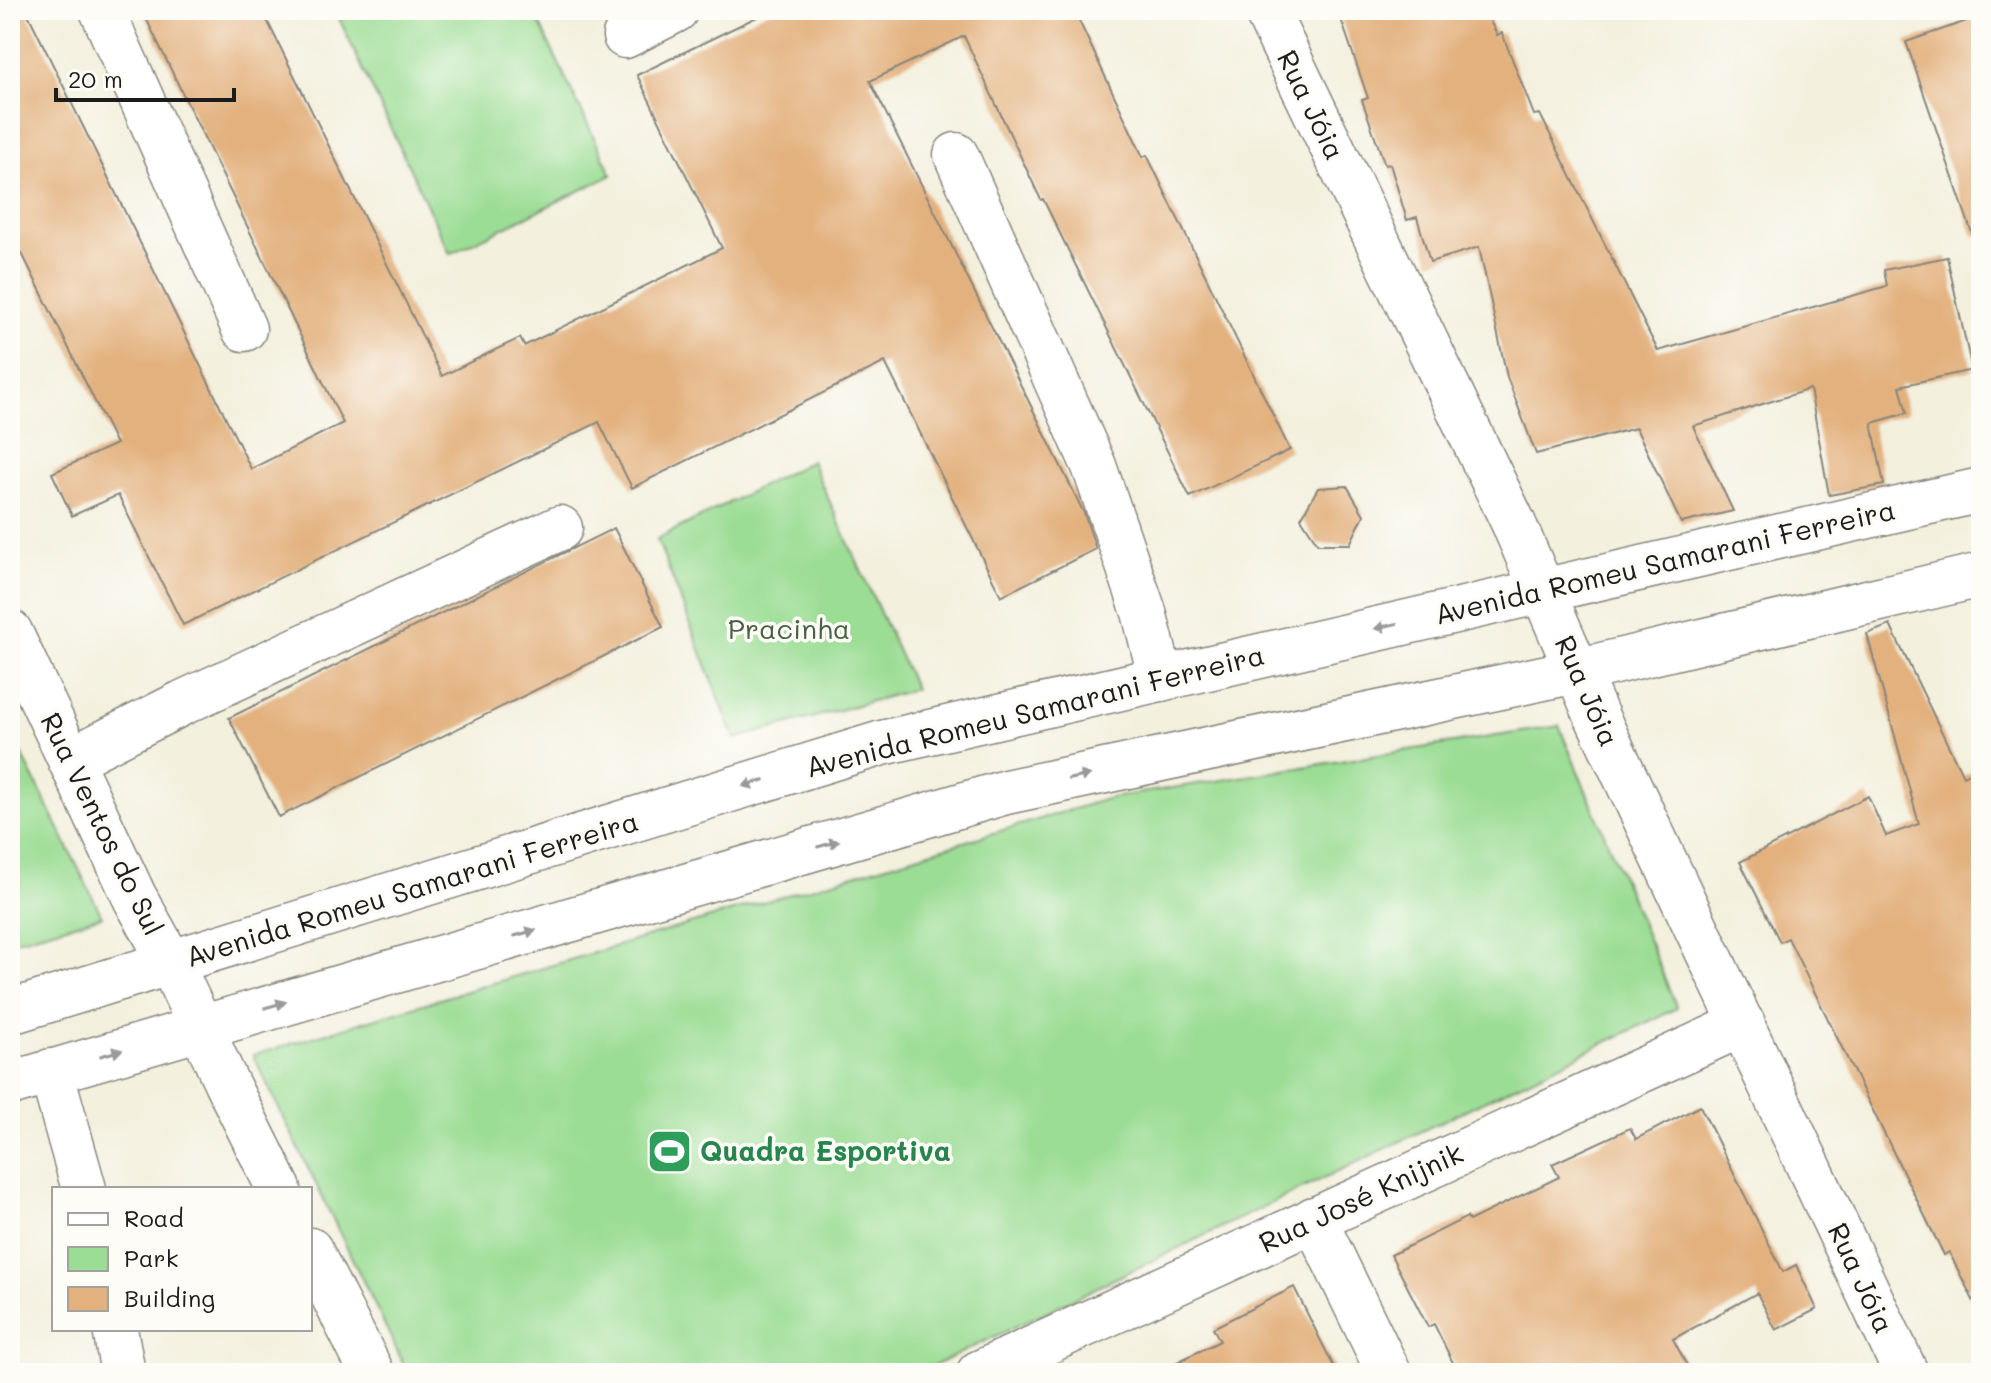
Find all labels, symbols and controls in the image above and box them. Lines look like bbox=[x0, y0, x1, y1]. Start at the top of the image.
street label: Rua Jóia bbox=[1270, 44, 1354, 165]
scale bar bbox=[56, 52, 234, 102]
text: 20 m bbox=[68, 63, 123, 94]
street label: Avenida Romeu Samarani Ferreira bbox=[1431, 490, 1899, 632]
park label: Pracinha bbox=[728, 610, 850, 646]
one-way arrow bbox=[1374, 621, 1399, 633]
street label: Rua Jóia bbox=[1548, 630, 1628, 752]
street label: Avenida Romeu Samarani Ferreira bbox=[802, 636, 1268, 785]
street label: Rua Ventos do Sul bbox=[33, 706, 172, 941]
one-way arrow bbox=[1067, 770, 1092, 783]
one-way arrow bbox=[741, 777, 765, 790]
street label: Avenida Romeu Samarani Ferreira bbox=[181, 802, 642, 974]
one-way arrow bbox=[816, 837, 840, 850]
one-way arrow bbox=[512, 926, 537, 938]
one-way arrow bbox=[263, 998, 287, 1011]
one-way arrow bbox=[100, 1046, 124, 1059]
sports icon: Quadra Esportiva bbox=[645, 1127, 693, 1175]
place label: Quadra Esportiva bbox=[700, 1132, 951, 1168]
street label: Rua José Knijnik bbox=[1253, 1134, 1468, 1260]
legend bbox=[52, 1187, 312, 1331]
text: Road bbox=[124, 1202, 184, 1233]
street label: Rua Jóia bbox=[1821, 1217, 1903, 1339]
text: Park bbox=[124, 1242, 178, 1273]
text: Building bbox=[124, 1282, 215, 1313]

